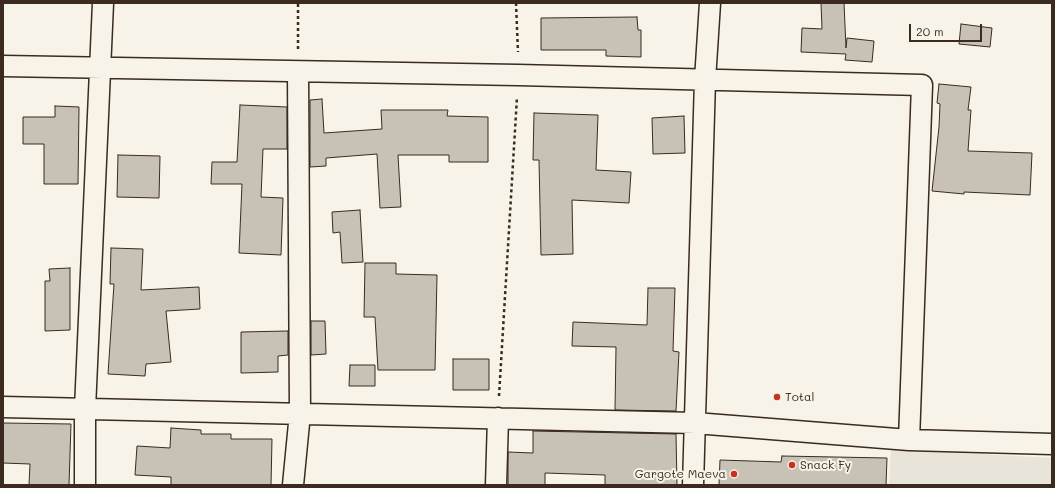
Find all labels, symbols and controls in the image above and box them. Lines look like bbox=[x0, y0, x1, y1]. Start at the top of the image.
scale bar bbox=[911, 16, 984, 42]
text: 20 m bbox=[916, 23, 944, 39]
place label: Total bbox=[785, 390, 815, 404]
marker: Total bbox=[772, 392, 782, 402]
place label: Snack Fy bbox=[800, 458, 851, 472]
marker: Snack Fy bbox=[787, 460, 797, 470]
place label: Gargote Maeva bbox=[635, 467, 726, 481]
marker: Gargote Maeva bbox=[729, 469, 739, 479]

